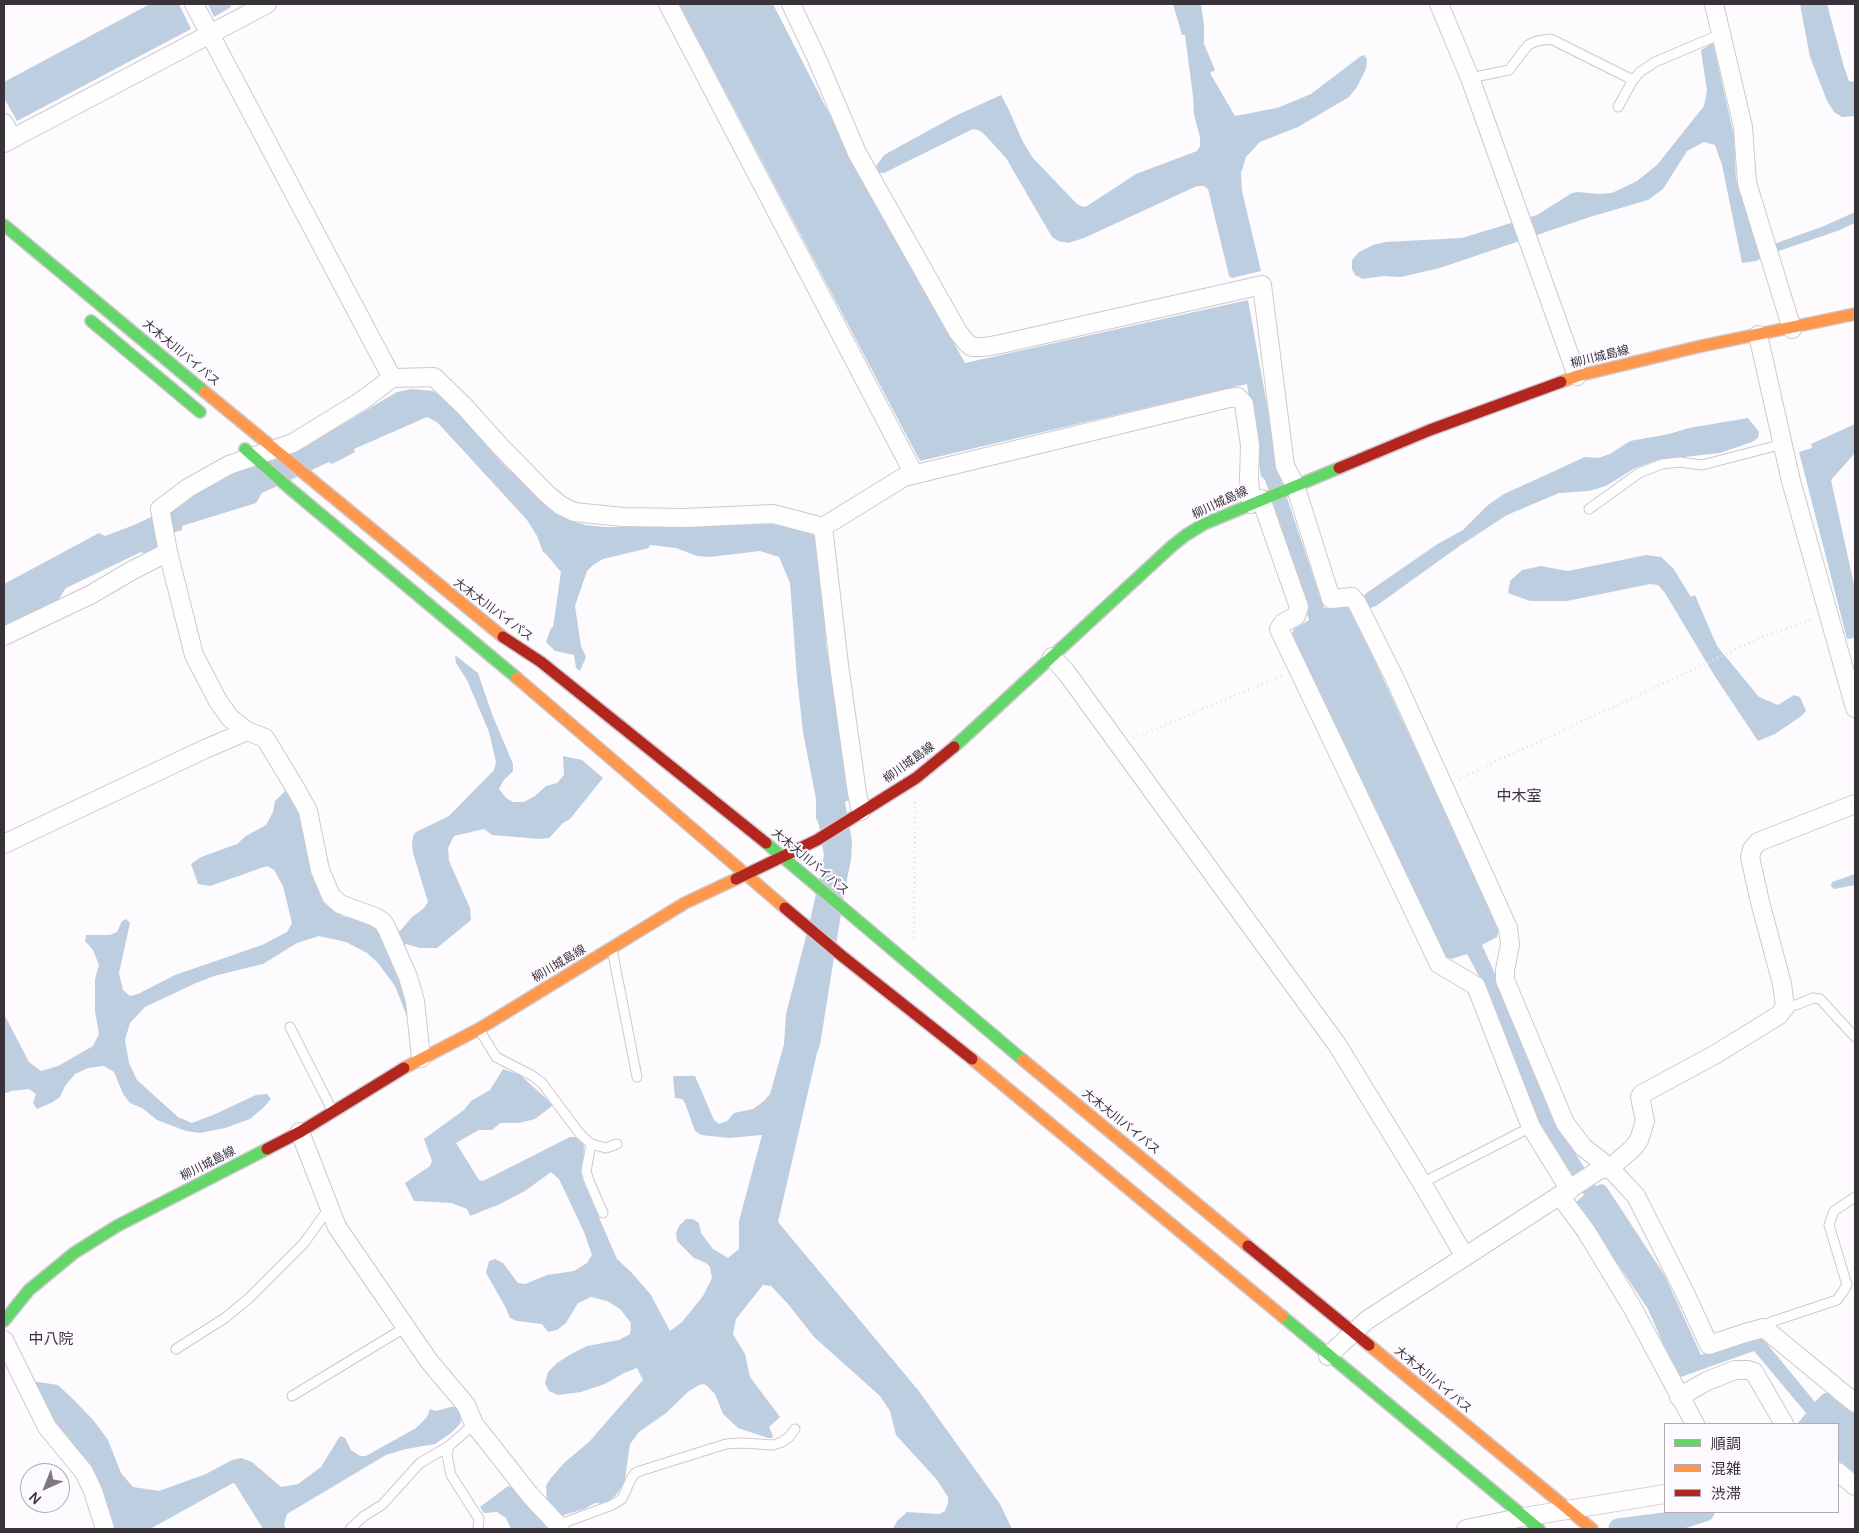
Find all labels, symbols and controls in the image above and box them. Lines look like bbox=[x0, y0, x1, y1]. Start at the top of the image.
street label: 大木大川バイパス bbox=[140, 317, 222, 389]
street label: 柳川城島線 bbox=[1569, 343, 1631, 371]
street label: 柳川城島線 bbox=[1190, 484, 1250, 522]
street label: 大木大川バイパス bbox=[450, 575, 536, 645]
street label: 柳川城島線 bbox=[880, 740, 938, 786]
district label: 中木室 bbox=[1497, 788, 1541, 806]
street label: 大木大川バイパス bbox=[769, 826, 851, 898]
street label: 柳川城島線 bbox=[530, 942, 588, 986]
street label: 大木大川バイパス bbox=[1079, 1086, 1163, 1158]
street label: 柳川城島線 bbox=[178, 1144, 238, 1184]
district label: 中八院 bbox=[29, 1331, 73, 1349]
street label: 大木大川バイパス bbox=[1392, 1344, 1474, 1416]
legend bbox=[1664, 1423, 1839, 1513]
text: 順調 bbox=[1711, 1433, 1741, 1454]
text: 混雑 bbox=[1711, 1458, 1741, 1479]
north arrow bbox=[20, 1463, 70, 1513]
text: 渋滞 bbox=[1711, 1483, 1741, 1504]
text: N bbox=[25, 1488, 45, 1509]

